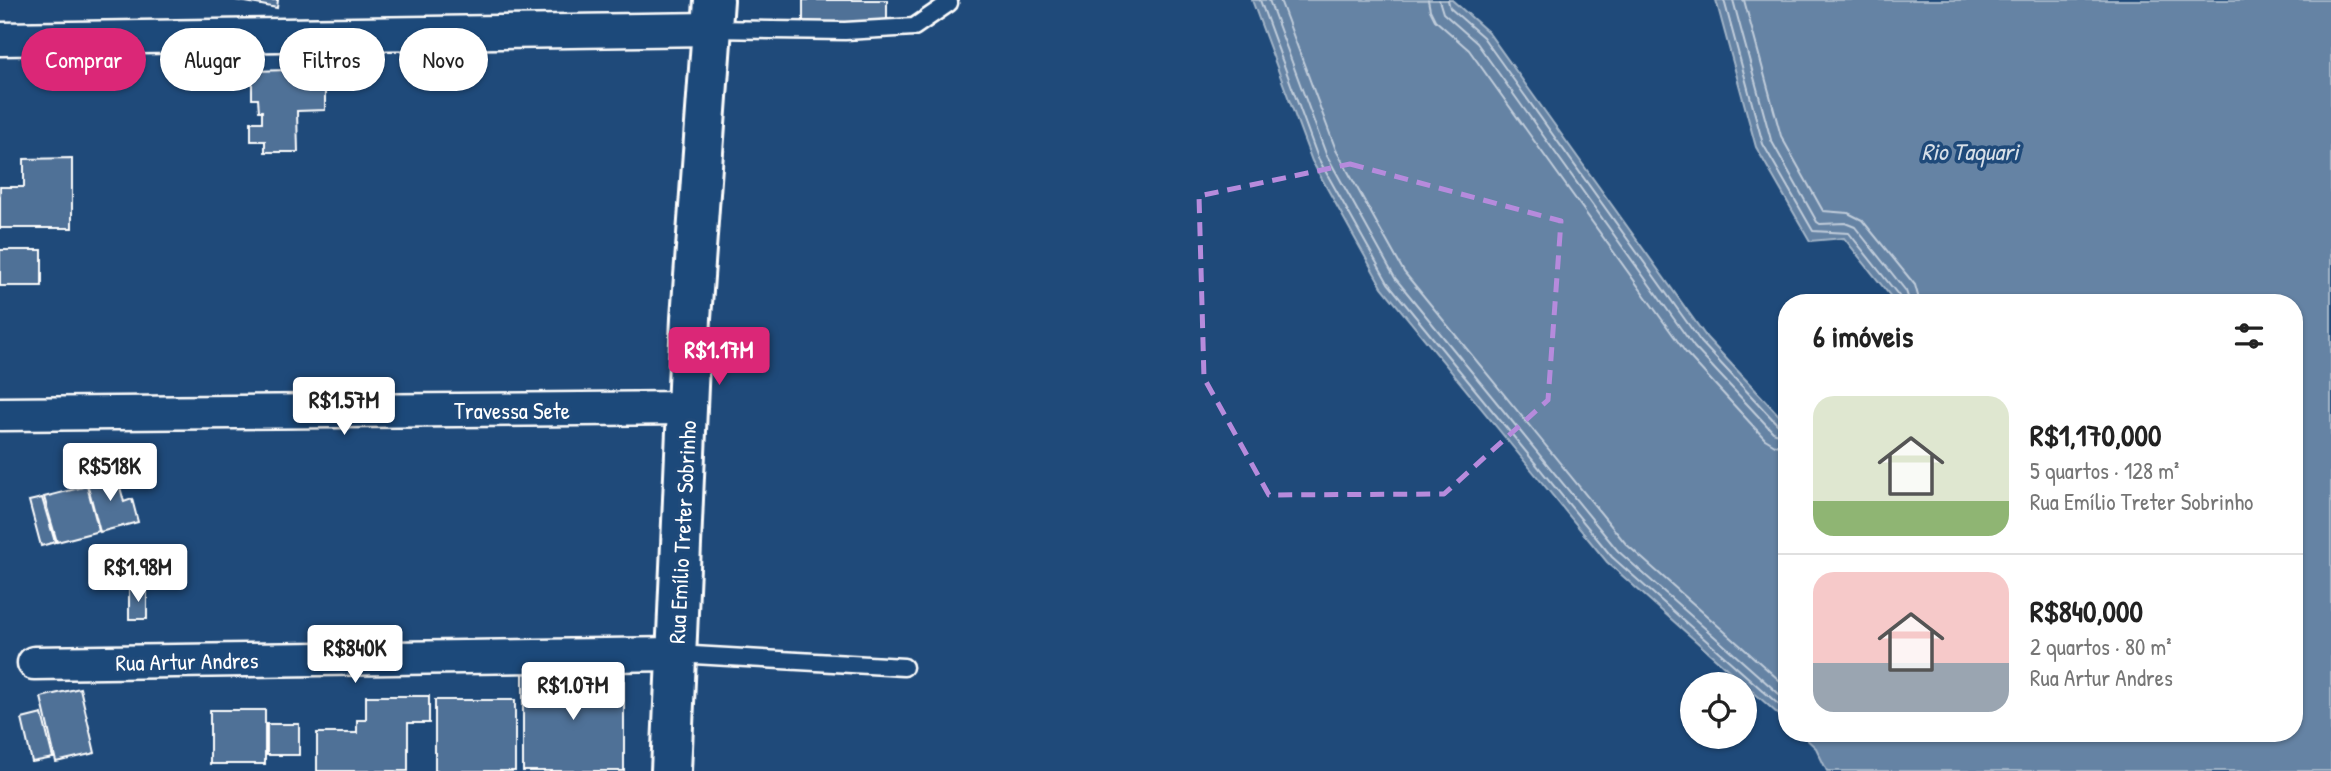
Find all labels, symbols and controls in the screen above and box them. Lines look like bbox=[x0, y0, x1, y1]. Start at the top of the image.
chip: Comprar bbox=[21, 28, 146, 91]
chip: Alugar bbox=[160, 28, 265, 91]
chip: Filtros bbox=[279, 28, 385, 91]
chip: Novo bbox=[399, 28, 488, 91]
water label: Rio Taquari bbox=[1922, 135, 2021, 168]
text: 6 imóveis bbox=[1813, 316, 1913, 356]
icon: filters bbox=[2230, 317, 2268, 355]
pin: R$1.17M bbox=[654, 328, 784, 387]
text: R$1.17M bbox=[685, 334, 753, 365]
pin: R$1.57M bbox=[279, 378, 409, 437]
text: R$1.57M bbox=[309, 384, 379, 415]
street label: Travessa Sete bbox=[454, 395, 570, 426]
text: R$1,170,000 bbox=[2030, 415, 2161, 455]
street label: Rua Emílio Treter Sobrinho bbox=[661, 420, 703, 644]
icon: home bbox=[1869, 424, 1953, 508]
pin: R$518K bbox=[53, 444, 167, 503]
text: R$518K bbox=[79, 450, 141, 481]
text: 5 quartos · 128 m² bbox=[2030, 455, 2179, 486]
text: Rua Emílio Treter Sobrinho bbox=[2030, 486, 2253, 517]
pin: R$1.98M bbox=[73, 544, 203, 604]
text: R$1.98M bbox=[104, 551, 172, 582]
text: R$840,000 bbox=[2030, 591, 2143, 631]
icon: home bbox=[1869, 600, 1953, 684]
pin: R$840K bbox=[298, 626, 412, 685]
text: 2 quartos · 80 m² bbox=[2030, 631, 2171, 662]
text: R$840K bbox=[323, 632, 387, 663]
street label: Rua Artur Andres bbox=[115, 644, 259, 678]
pin: R$1.07M bbox=[508, 662, 638, 722]
text: Rua Artur Andres bbox=[2030, 662, 2173, 693]
text: R$1.07M bbox=[538, 669, 608, 700]
map controls bbox=[1680, 672, 1757, 749]
button: locate bbox=[1680, 672, 1757, 749]

